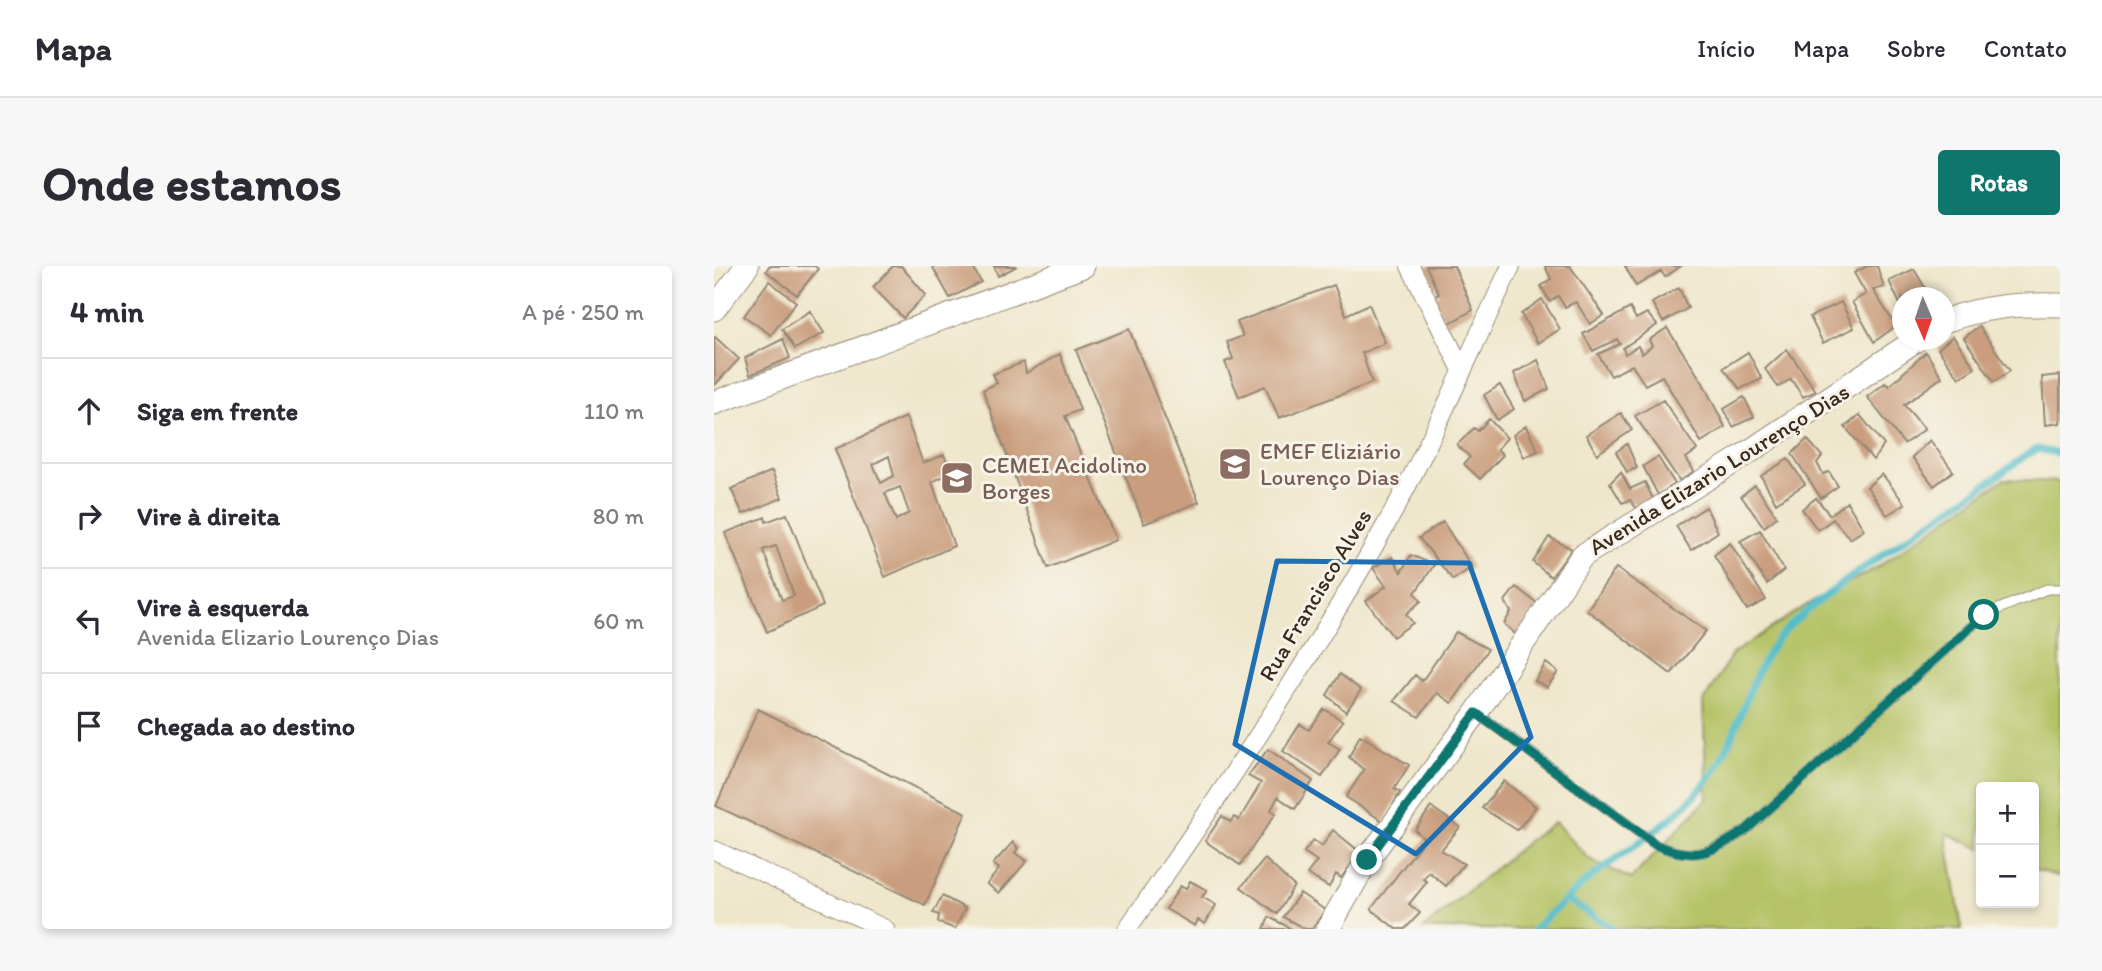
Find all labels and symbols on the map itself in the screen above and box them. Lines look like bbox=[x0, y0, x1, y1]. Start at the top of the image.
north arrow bbox=[1892, 287, 1955, 350]
street label: Avenida Elizario Lourenço Dias bbox=[1584, 377, 1854, 561]
place label: EMEF Eliziário Lourenço Dias bbox=[1260, 437, 1401, 491]
school or university icon: EMEF Eliziário Lourenço Dias bbox=[1216, 445, 1254, 483]
place label: CEMEI Acidolino Borges bbox=[982, 451, 1147, 505]
school or university icon: CEMEI Acidolino Borges bbox=[938, 459, 976, 497]
street label: Rua Francisco Alves bbox=[1253, 504, 1377, 686]
route start bbox=[1968, 599, 1999, 630]
route end bbox=[1351, 844, 1382, 875]

